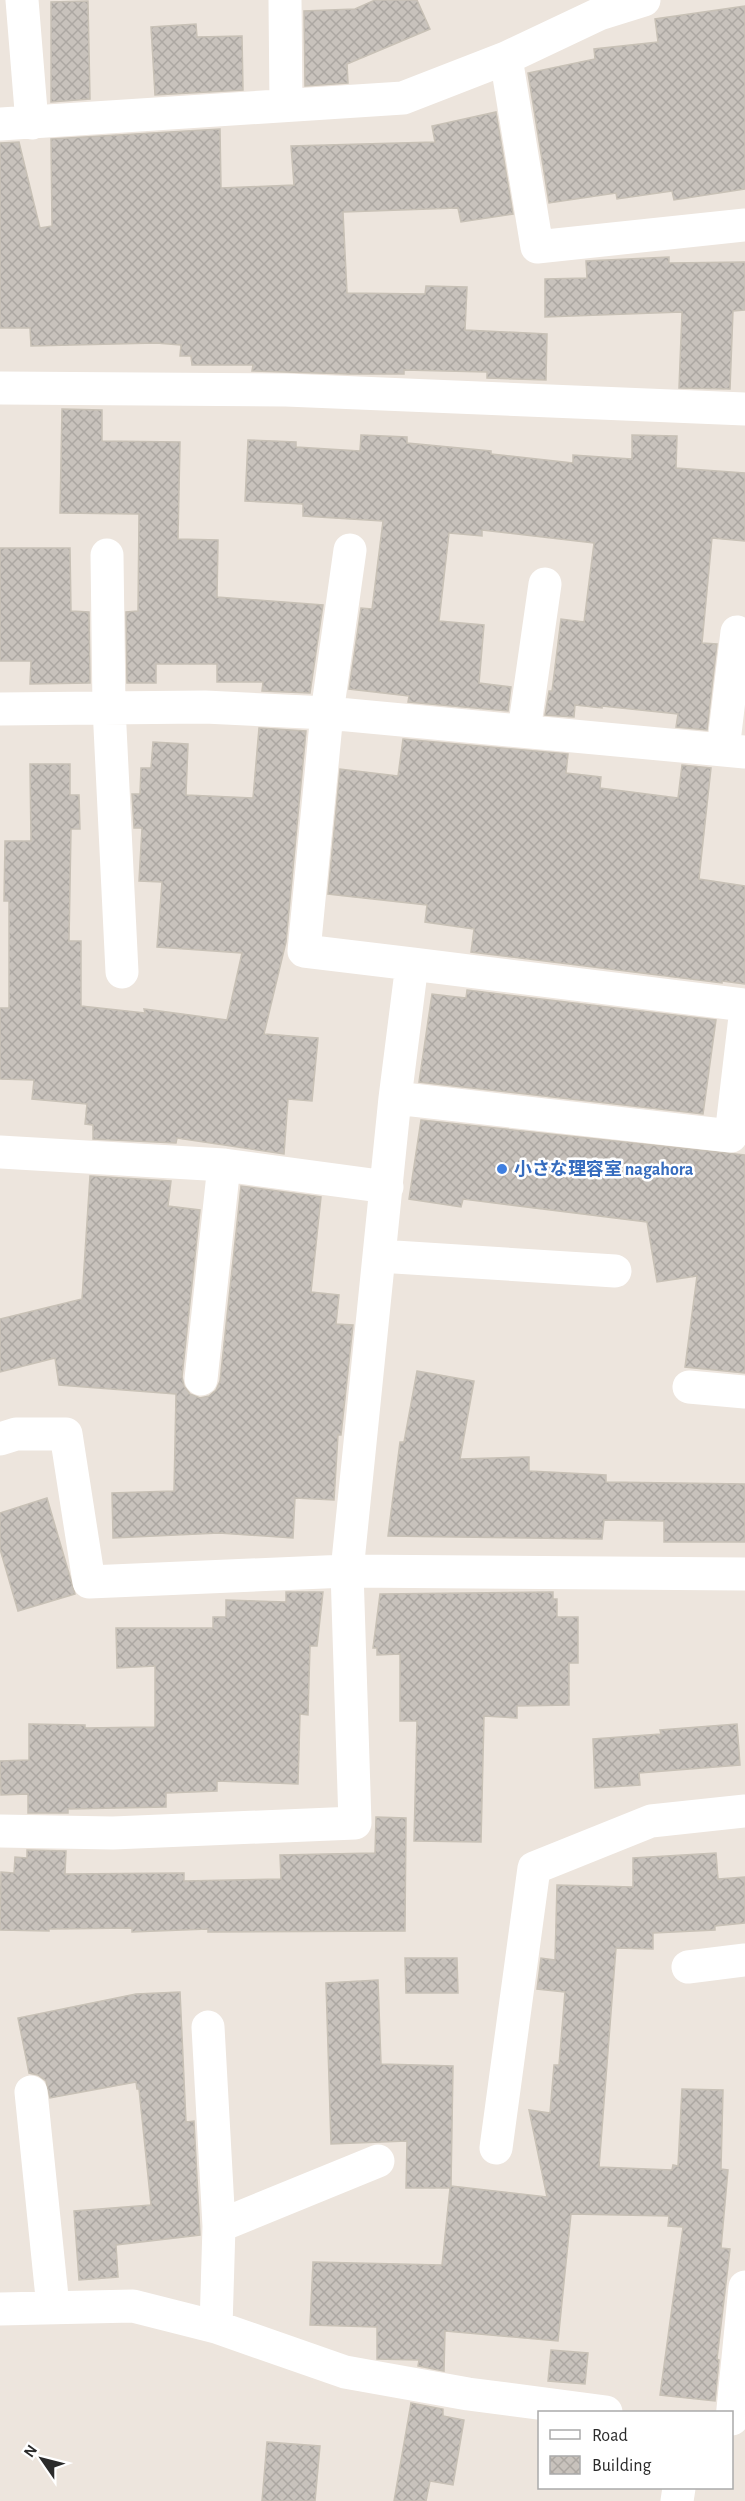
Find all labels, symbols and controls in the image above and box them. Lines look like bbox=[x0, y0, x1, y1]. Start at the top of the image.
place label: 小さな理容室 nagahora bbox=[514, 1160, 694, 1179]
marker: 小さな理容室 nagahora bbox=[495, 1162, 509, 1176]
legend bbox=[538, 2411, 733, 2489]
text: Road bbox=[592, 2427, 628, 2445]
north arrow bbox=[12, 2429, 72, 2489]
text: N bbox=[21, 2442, 40, 2460]
text: Building bbox=[592, 2457, 652, 2475]

